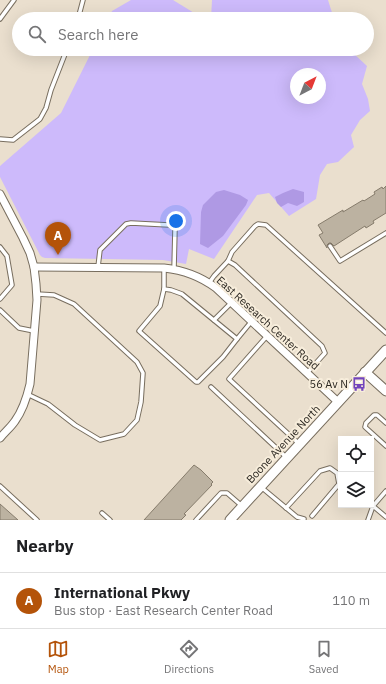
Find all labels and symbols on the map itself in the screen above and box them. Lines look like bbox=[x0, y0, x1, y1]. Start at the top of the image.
north arrow bbox=[290, 68, 326, 104]
your location bbox=[166, 211, 186, 231]
pin: A bbox=[45, 222, 71, 255]
street label: East Research Center Road bbox=[214, 273, 322, 373]
bus stop icon: 56 Av N bbox=[351, 376, 367, 392]
place label: 56 Av N bbox=[310, 377, 348, 391]
street label: Boone Avenue North bbox=[243, 402, 323, 486]

